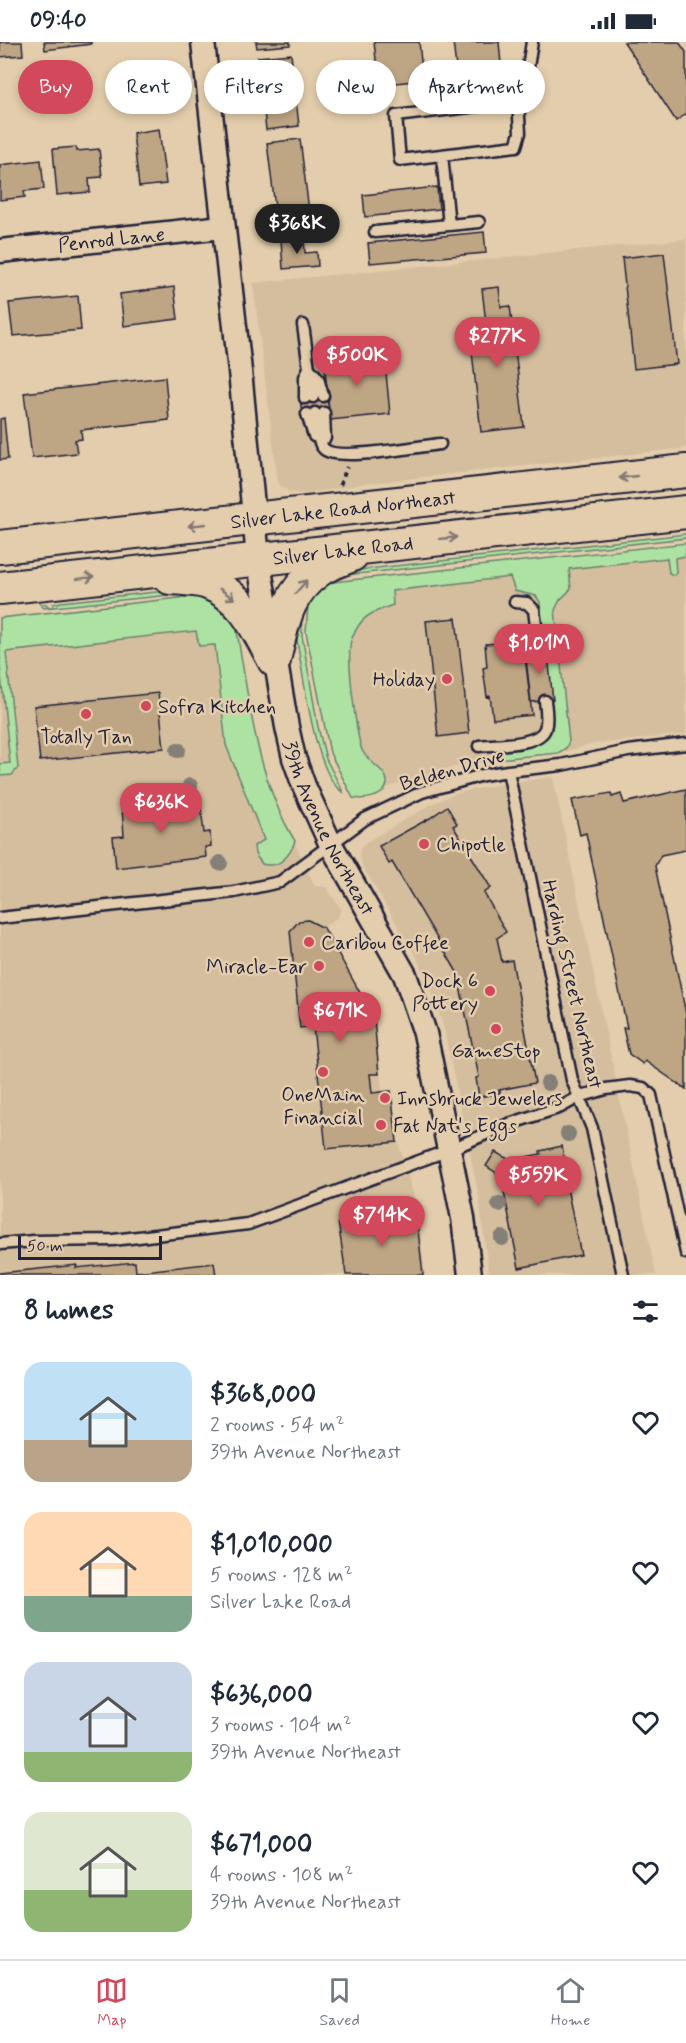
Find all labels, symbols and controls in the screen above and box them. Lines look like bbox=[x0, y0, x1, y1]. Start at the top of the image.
text: 09:40 bbox=[30, 7, 87, 35]
chip: Buy bbox=[18, 60, 93, 114]
chip: Rent bbox=[105, 60, 192, 114]
chip: Filters bbox=[204, 60, 304, 114]
chip: New bbox=[316, 60, 396, 114]
chip: Apartment bbox=[408, 60, 545, 114]
pin: $368K bbox=[255, 204, 339, 255]
text: $368K bbox=[269, 210, 325, 237]
street label: Penrod Lane bbox=[57, 221, 166, 260]
pin: $277K bbox=[455, 317, 539, 368]
text: $277K bbox=[469, 323, 525, 350]
pin: $500K bbox=[315, 336, 399, 387]
text: $500K bbox=[326, 342, 388, 369]
one-way arrow bbox=[618, 472, 638, 483]
street label: Silver Lake Road Northeast bbox=[229, 485, 457, 536]
one-way arrow bbox=[188, 520, 207, 531]
street label: Silver Lake Road bbox=[271, 530, 415, 573]
one-way arrow bbox=[437, 532, 457, 543]
one-way arrow bbox=[75, 572, 95, 583]
one-way arrow bbox=[295, 579, 308, 595]
one-way arrow bbox=[218, 588, 234, 600]
pin: $1.01M bbox=[490, 624, 588, 675]
text: $1.01M bbox=[508, 630, 570, 657]
place label: Holiday bbox=[373, 667, 435, 694]
marker: Holiday bbox=[440, 672, 454, 686]
place label: Sofra Kitchen bbox=[158, 694, 276, 721]
marker: Sofra Kitchen bbox=[139, 699, 153, 713]
marker: Totally Tan bbox=[79, 707, 93, 721]
place label: Totally Tan bbox=[40, 724, 132, 751]
street label: 39th Avenue Northeast bbox=[275, 738, 380, 921]
street label: Belden Drive bbox=[397, 743, 508, 798]
pin: $636K bbox=[119, 783, 203, 834]
text: $636K bbox=[134, 789, 188, 816]
place label: Chipotle bbox=[436, 832, 506, 859]
marker: Chipotle bbox=[417, 837, 431, 851]
street label: Harding Street Northeast bbox=[532, 877, 609, 1092]
place label: Caribou Coffee bbox=[321, 930, 449, 957]
marker: Caribou Coffee bbox=[302, 935, 316, 949]
place label: Miracle-Ear bbox=[206, 954, 307, 981]
marker: Miracle-Ear bbox=[312, 959, 326, 973]
place label: Dock 6 Pottery bbox=[412, 968, 478, 1018]
marker: Dock 6 Pottery bbox=[483, 984, 497, 998]
pin: $671K bbox=[298, 992, 382, 1043]
text: $671K bbox=[313, 998, 367, 1025]
marker: GameStop bbox=[489, 1022, 503, 1036]
place label: GameStop bbox=[451, 1038, 541, 1065]
marker: OneMain Financial bbox=[316, 1065, 330, 1079]
place label: OneMain Financial bbox=[281, 1082, 365, 1132]
place label: Innsbruck Jewelers bbox=[397, 1086, 563, 1113]
marker: Innsbruck Jewelers bbox=[378, 1091, 392, 1105]
place label: Fat Nat's Eggs bbox=[393, 1113, 517, 1142]
marker: Fat Nat's Eggs bbox=[374, 1118, 388, 1132]
pin: $559K bbox=[496, 1156, 580, 1207]
text: $559K bbox=[508, 1162, 568, 1189]
pin: $714K bbox=[340, 1196, 424, 1247]
text: $714K bbox=[353, 1202, 411, 1229]
scale bar bbox=[18, 1233, 162, 1260]
text: 50 m bbox=[27, 1236, 63, 1257]
text: 8 homes bbox=[24, 1294, 114, 1328]
icon: filters bbox=[629, 1295, 662, 1328]
text: $368,000 bbox=[210, 1378, 316, 1412]
icon: home bbox=[72, 1386, 144, 1458]
icon: heart bbox=[629, 1406, 662, 1439]
text: 2 rooms · 54 m² bbox=[210, 1412, 344, 1439]
text: 39th Avenue Northeast bbox=[210, 1439, 401, 1466]
text: $1,010,000 bbox=[210, 1528, 333, 1562]
icon: home bbox=[72, 1536, 144, 1608]
icon: heart bbox=[629, 1556, 662, 1589]
text: 5 rooms · 128 m² bbox=[210, 1562, 353, 1589]
text: Silver Lake Road bbox=[210, 1589, 351, 1616]
text: $636,000 bbox=[210, 1678, 313, 1712]
icon: home bbox=[72, 1686, 144, 1758]
icon: heart bbox=[629, 1706, 662, 1739]
text: 3 rooms · 104 m² bbox=[210, 1712, 352, 1739]
text: 39th Avenue Northeast bbox=[210, 1739, 401, 1766]
text: $671,000 bbox=[210, 1828, 312, 1862]
icon: home bbox=[72, 1836, 144, 1908]
icon: heart bbox=[629, 1856, 662, 1889]
text: 4 rooms · 108 m² bbox=[210, 1862, 353, 1889]
text: 39th Avenue Northeast bbox=[210, 1889, 401, 1916]
tab: Map bbox=[95, 1974, 128, 2031]
tab: Saved bbox=[319, 1974, 360, 2031]
tab: Home bbox=[551, 1974, 591, 2031]

